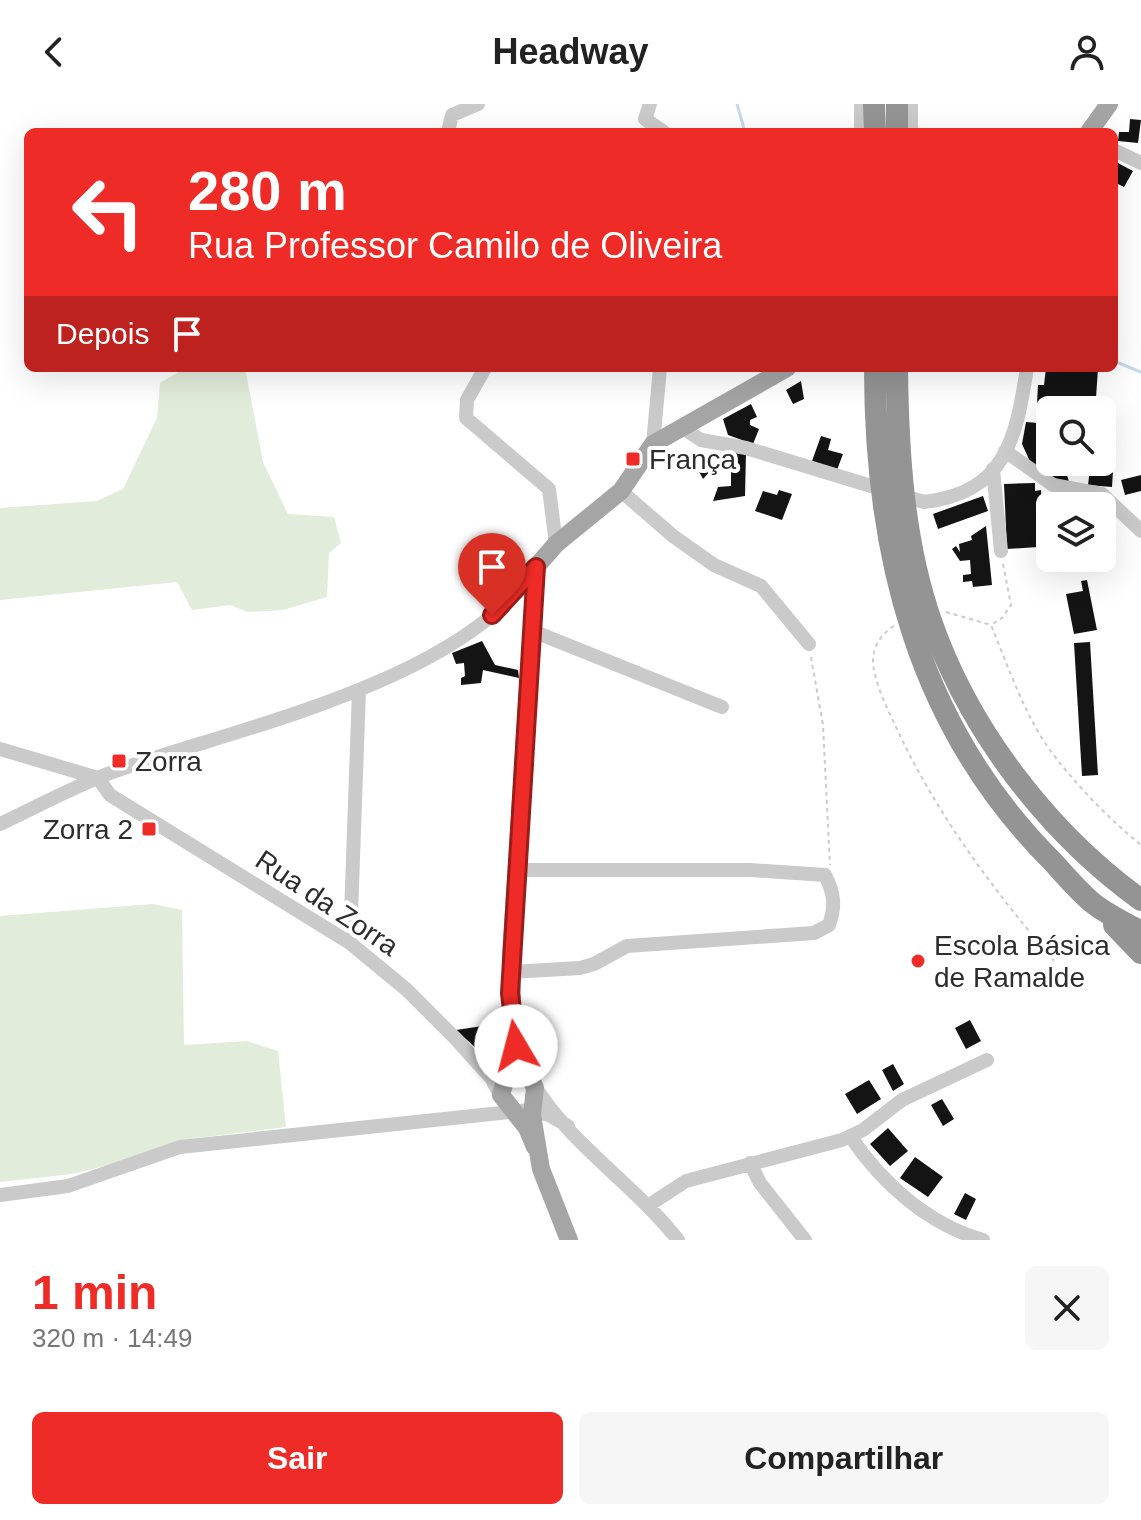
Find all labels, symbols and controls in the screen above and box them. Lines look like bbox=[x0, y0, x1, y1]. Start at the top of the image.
icon: back bbox=[32, 30, 76, 74]
icon: person bbox=[1065, 30, 1109, 74]
text: Headway bbox=[492, 31, 649, 72]
text: 280 m bbox=[188, 159, 347, 222]
icon: left bbox=[56, 160, 160, 264]
text: Rua Professor Camilo de Oliveira bbox=[188, 225, 722, 266]
icon: arrive bbox=[165, 312, 209, 356]
text: Depois bbox=[56, 317, 149, 350]
map controls bbox=[1036, 396, 1116, 572]
button: search bbox=[1036, 396, 1116, 476]
place label: França bbox=[649, 444, 737, 475]
marker: França bbox=[624, 450, 642, 468]
button: layers bbox=[1036, 492, 1116, 572]
pin bbox=[458, 533, 526, 615]
icon: arrive bbox=[470, 545, 514, 589]
place label: Zorra bbox=[135, 746, 202, 777]
marker: Zorra bbox=[110, 752, 128, 770]
place label: Zorra 2 bbox=[43, 814, 133, 845]
marker: Zorra 2 bbox=[140, 820, 158, 838]
street label: Rua da Zorra bbox=[250, 844, 404, 962]
place label: Escola Básica de Ramalde bbox=[934, 930, 1110, 993]
marker: Escola Básica de Ramalde bbox=[909, 952, 927, 970]
position arrow bbox=[474, 1004, 558, 1088]
text: 1 min bbox=[32, 1266, 157, 1319]
button: close bbox=[1025, 1266, 1109, 1350]
text: 320 m · 14:49 bbox=[32, 1323, 192, 1353]
button: Sair bbox=[32, 1412, 563, 1504]
button: Compartilhar bbox=[579, 1412, 1109, 1504]

